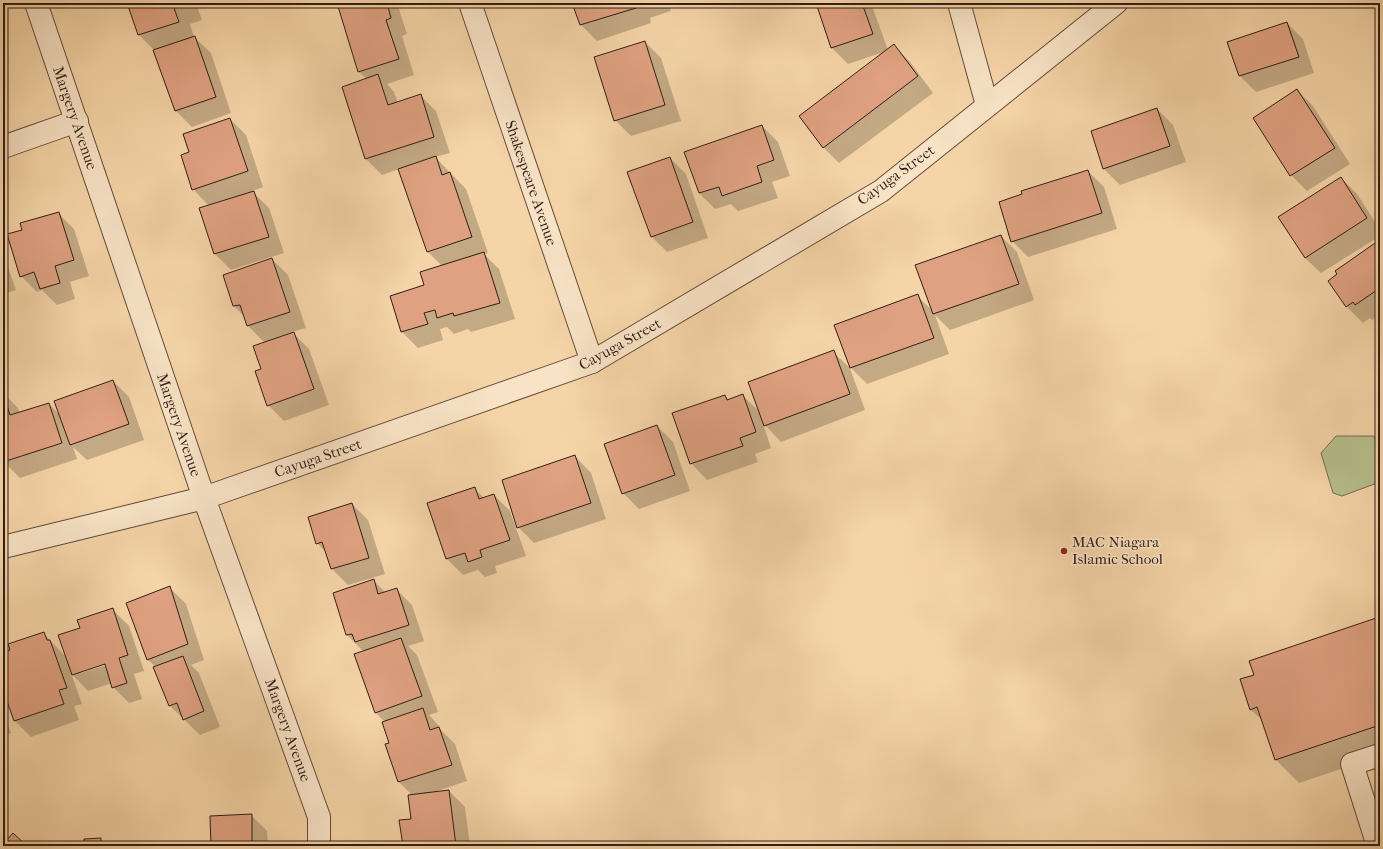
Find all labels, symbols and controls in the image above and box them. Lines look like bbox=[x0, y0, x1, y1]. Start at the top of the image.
street label: Margery Avenue bbox=[49, 64, 101, 173]
street label: Shakespeare Avenue bbox=[501, 118, 561, 249]
street label: Cayuga Street bbox=[854, 141, 939, 209]
street label: Cayuga Street bbox=[576, 314, 665, 374]
street label: Margery Avenue bbox=[153, 371, 205, 480]
street label: Cayuga Street bbox=[272, 434, 365, 481]
place label: MAC Niagara Islamic School bbox=[1072, 533, 1163, 568]
marker: MAC Niagara Islamic School bbox=[1059, 546, 1069, 556]
street label: Margery Avenue bbox=[261, 676, 315, 785]

